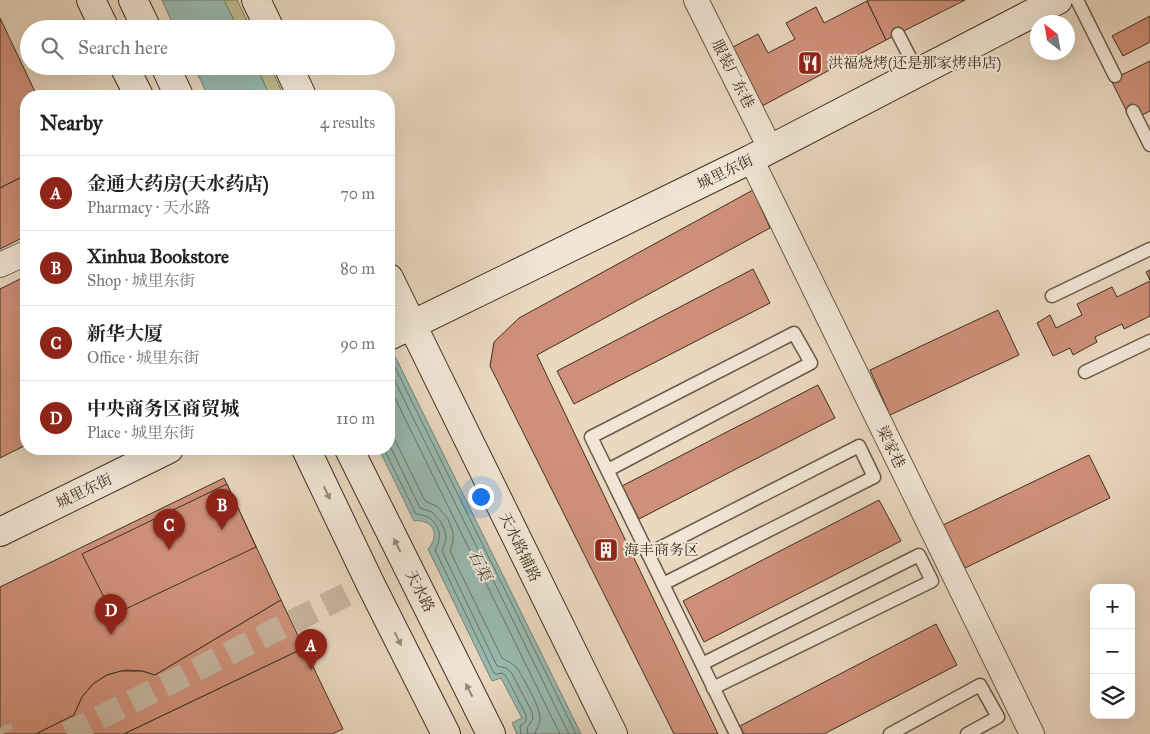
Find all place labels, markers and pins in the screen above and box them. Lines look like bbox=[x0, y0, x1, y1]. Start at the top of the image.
restaurant icon: 洪福烧烤(还是那家烤串店) bbox=[797, 50, 823, 76]
place label: 洪福烧烤(还是那家烤串店) bbox=[828, 54, 1001, 73]
pin: B bbox=[206, 489, 238, 530]
pin: C bbox=[153, 509, 185, 550]
building icon: 海丰商务区 bbox=[593, 537, 619, 563]
place label: 海丰商务区 bbox=[624, 541, 699, 559]
pin: D bbox=[95, 594, 127, 635]
pin: A bbox=[295, 629, 327, 670]

